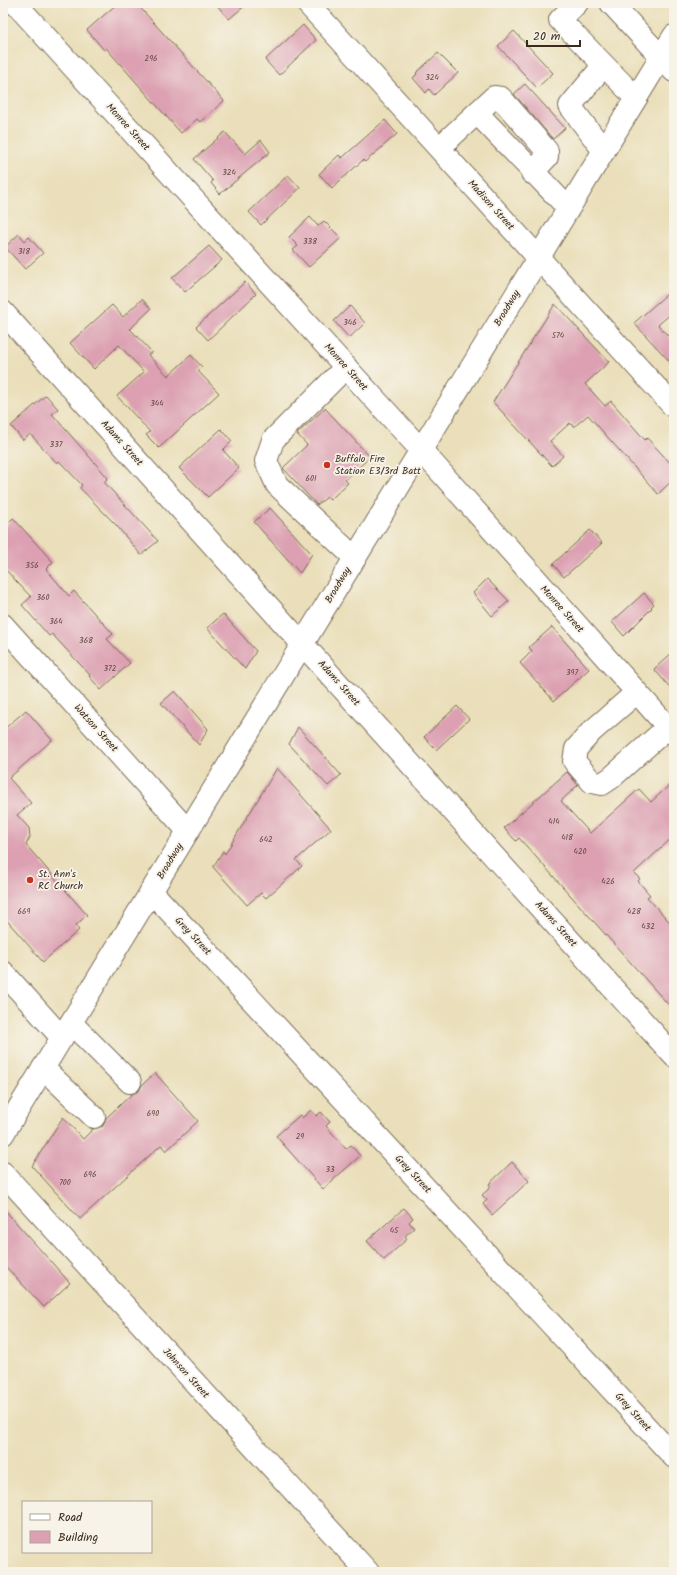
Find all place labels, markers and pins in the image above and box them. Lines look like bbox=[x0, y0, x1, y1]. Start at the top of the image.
place label: Buffalo Fire Station E3/3rd Batt bbox=[335, 451, 421, 479]
marker: Buffalo Fire Station E3/3rd Batt bbox=[322, 460, 332, 470]
place label: St. Ann's RC Church bbox=[38, 866, 83, 894]
marker: St. Ann's RC Church bbox=[25, 875, 35, 885]

